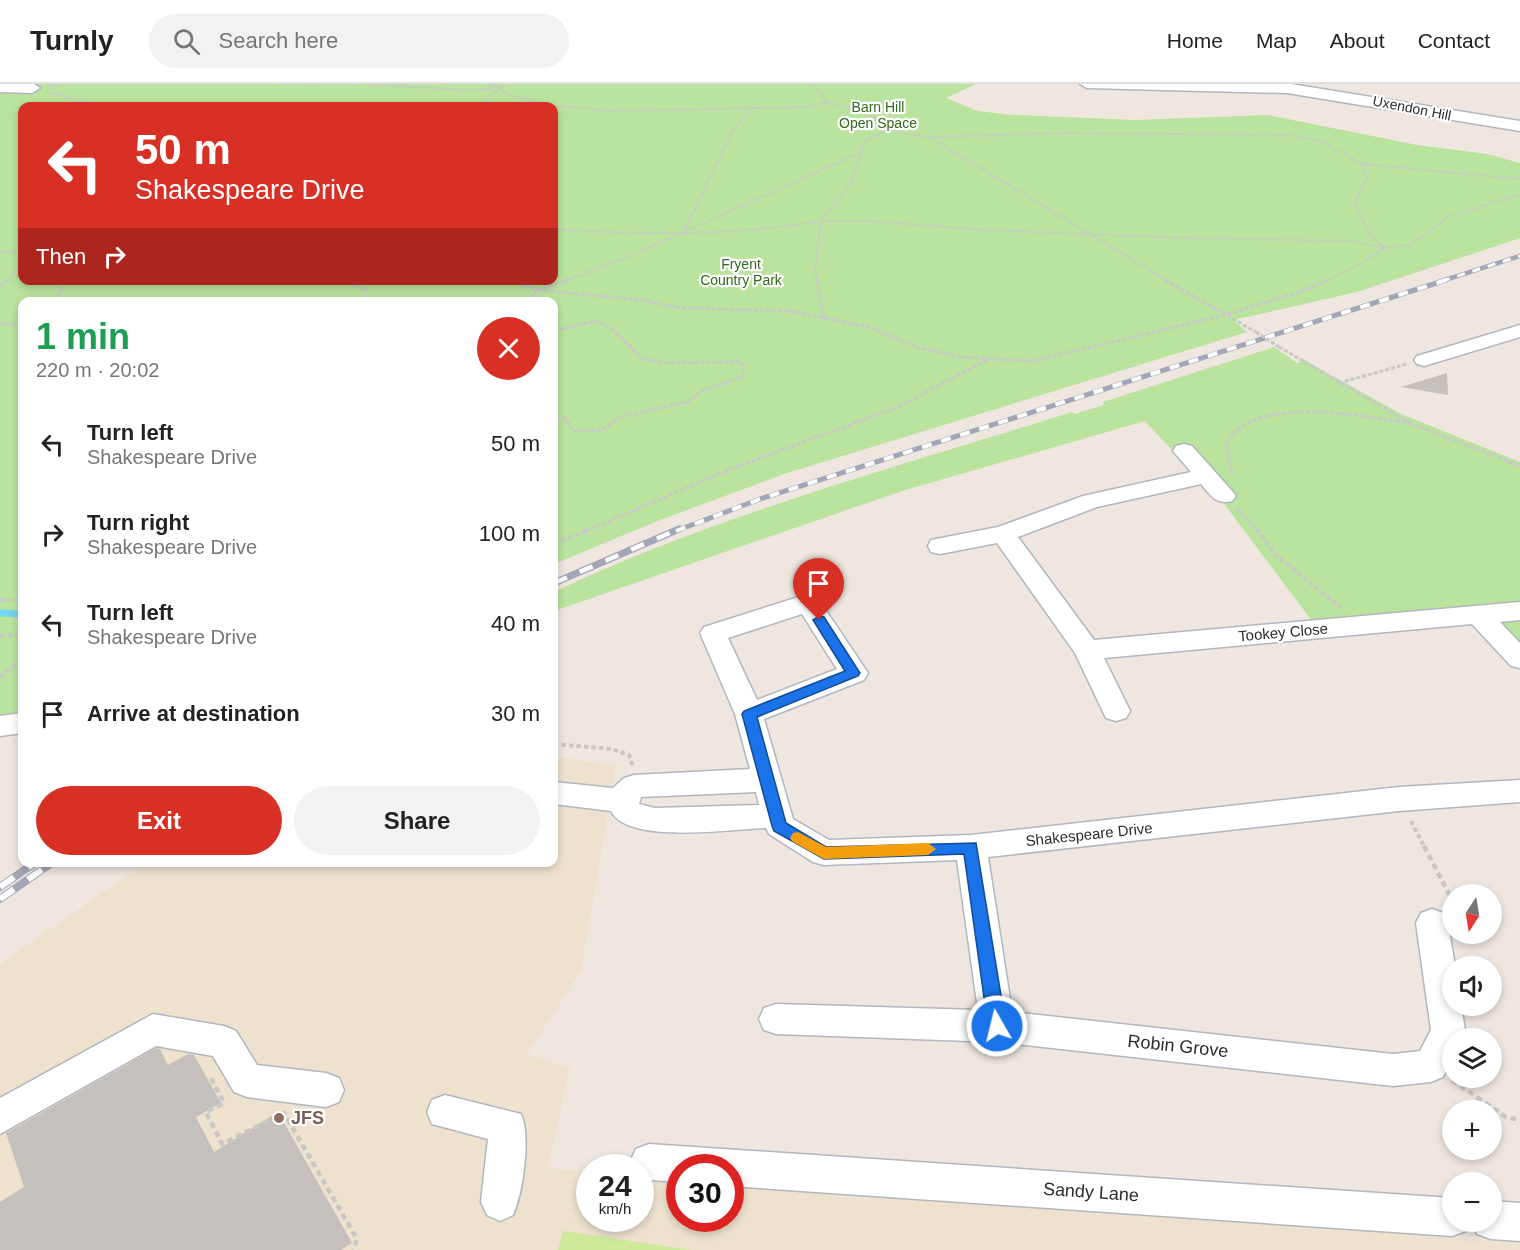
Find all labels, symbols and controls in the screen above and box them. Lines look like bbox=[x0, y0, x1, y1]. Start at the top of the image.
search box bbox=[149, 14, 569, 68]
text: Turnly bbox=[30, 25, 113, 56]
icon: search bbox=[170, 25, 203, 58]
text: Search here bbox=[218, 28, 338, 53]
text: Home bbox=[1167, 29, 1223, 52]
text: Map bbox=[1256, 29, 1297, 52]
text: About bbox=[1330, 29, 1385, 52]
text: Contact bbox=[1418, 29, 1490, 52]
street label: Uxendon Hill bbox=[1372, 93, 1452, 123]
park label: Barn Hill Open Space bbox=[839, 99, 917, 131]
icon: left bbox=[36, 126, 114, 204]
text: 50 m bbox=[135, 126, 231, 173]
text: Shakespeare Drive bbox=[135, 175, 365, 205]
icon: right bbox=[98, 240, 131, 273]
text: Then bbox=[36, 244, 86, 269]
park label: Fryent Country Park bbox=[700, 256, 783, 288]
text: 1 min bbox=[36, 316, 130, 357]
button: close bbox=[477, 317, 540, 380]
text: 220 m · 20:02 bbox=[36, 359, 159, 381]
text: Turn left bbox=[87, 420, 173, 445]
icon: left bbox=[36, 428, 69, 461]
text: 50 m bbox=[491, 431, 540, 456]
text: Shakespeare Drive bbox=[87, 446, 257, 468]
text: Turn right bbox=[87, 510, 189, 535]
icon: right bbox=[36, 518, 69, 551]
text: 100 m bbox=[479, 521, 540, 546]
text: Shakespeare Drive bbox=[87, 536, 257, 558]
pin bbox=[793, 558, 844, 620]
icon: arrive bbox=[802, 567, 835, 600]
text: Turn left bbox=[87, 600, 173, 625]
icon: left bbox=[36, 608, 69, 641]
text: 40 m bbox=[491, 611, 540, 636]
street label: Tookey Close bbox=[1237, 620, 1329, 644]
text: Shakespeare Drive bbox=[87, 626, 257, 648]
icon: arrive bbox=[36, 698, 69, 731]
text: Arrive at destination bbox=[87, 701, 300, 726]
text: 30 m bbox=[491, 701, 540, 726]
button: Exit bbox=[36, 786, 282, 855]
button: Share bbox=[294, 786, 540, 855]
street label: Shakespeare Drive bbox=[1025, 819, 1153, 849]
north arrow bbox=[1442, 884, 1502, 944]
map controls bbox=[1442, 884, 1502, 1232]
button: sound bbox=[1442, 956, 1502, 1016]
position arrow bbox=[965, 994, 1029, 1058]
button: layers bbox=[1442, 1028, 1502, 1088]
street label: Robin Grove bbox=[1127, 1031, 1229, 1061]
button: + bbox=[1442, 1100, 1502, 1160]
place label: JFS bbox=[291, 1108, 324, 1128]
marker: JFS bbox=[272, 1111, 286, 1125]
speed limit sign: 30 bbox=[666, 1154, 744, 1232]
text: 24 bbox=[598, 1169, 632, 1202]
button: − bbox=[1442, 1172, 1502, 1232]
street label: Sandy Lane bbox=[1042, 1179, 1140, 1205]
text: km/h bbox=[599, 1200, 631, 1217]

